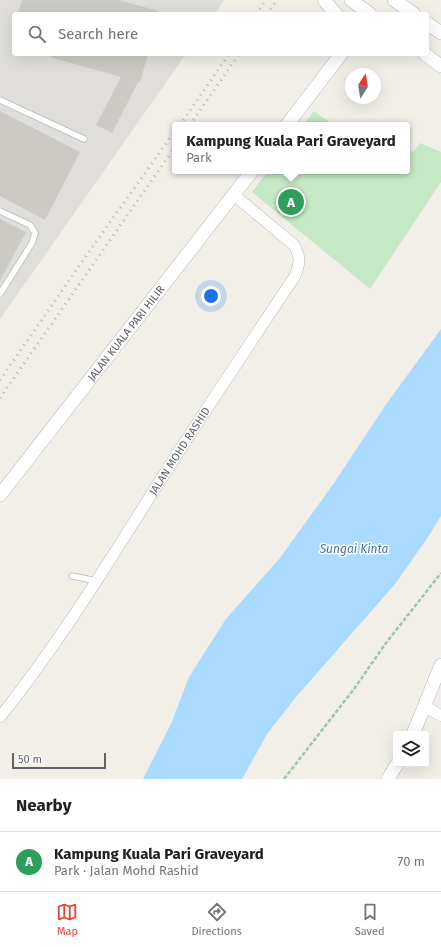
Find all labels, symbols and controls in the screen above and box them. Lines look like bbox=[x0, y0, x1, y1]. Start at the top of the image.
search box bbox=[12, 12, 429, 56]
icon: search bbox=[26, 23, 48, 45]
text: Search here bbox=[58, 25, 138, 43]
north arrow bbox=[345, 68, 381, 104]
popup bbox=[172, 122, 410, 174]
text: Kampung Kuala Pari Graveyard bbox=[186, 132, 396, 150]
text: Park bbox=[186, 150, 212, 165]
pin: A bbox=[278, 187, 304, 217]
street label: JALAN KUALA PARI HILIR bbox=[85, 283, 167, 384]
your location bbox=[201, 286, 221, 306]
street label: JALAN MOHD RASHID bbox=[146, 405, 213, 497]
water label: Sungai Kinta bbox=[319, 542, 389, 556]
map controls bbox=[393, 731, 429, 767]
button: layers bbox=[393, 731, 429, 767]
scale bar bbox=[12, 751, 106, 770]
text: 50 m bbox=[18, 753, 42, 766]
text: Nearby bbox=[16, 795, 71, 816]
text: Kampung Kuala Pari Graveyard bbox=[54, 845, 264, 863]
text: A bbox=[25, 854, 33, 869]
text: 70 m bbox=[398, 854, 425, 869]
text: Park · Jalan Mohd Rashid bbox=[54, 863, 199, 878]
tab: Map bbox=[56, 901, 78, 938]
tab: Directions bbox=[191, 901, 242, 938]
tab: Saved bbox=[355, 901, 385, 938]

